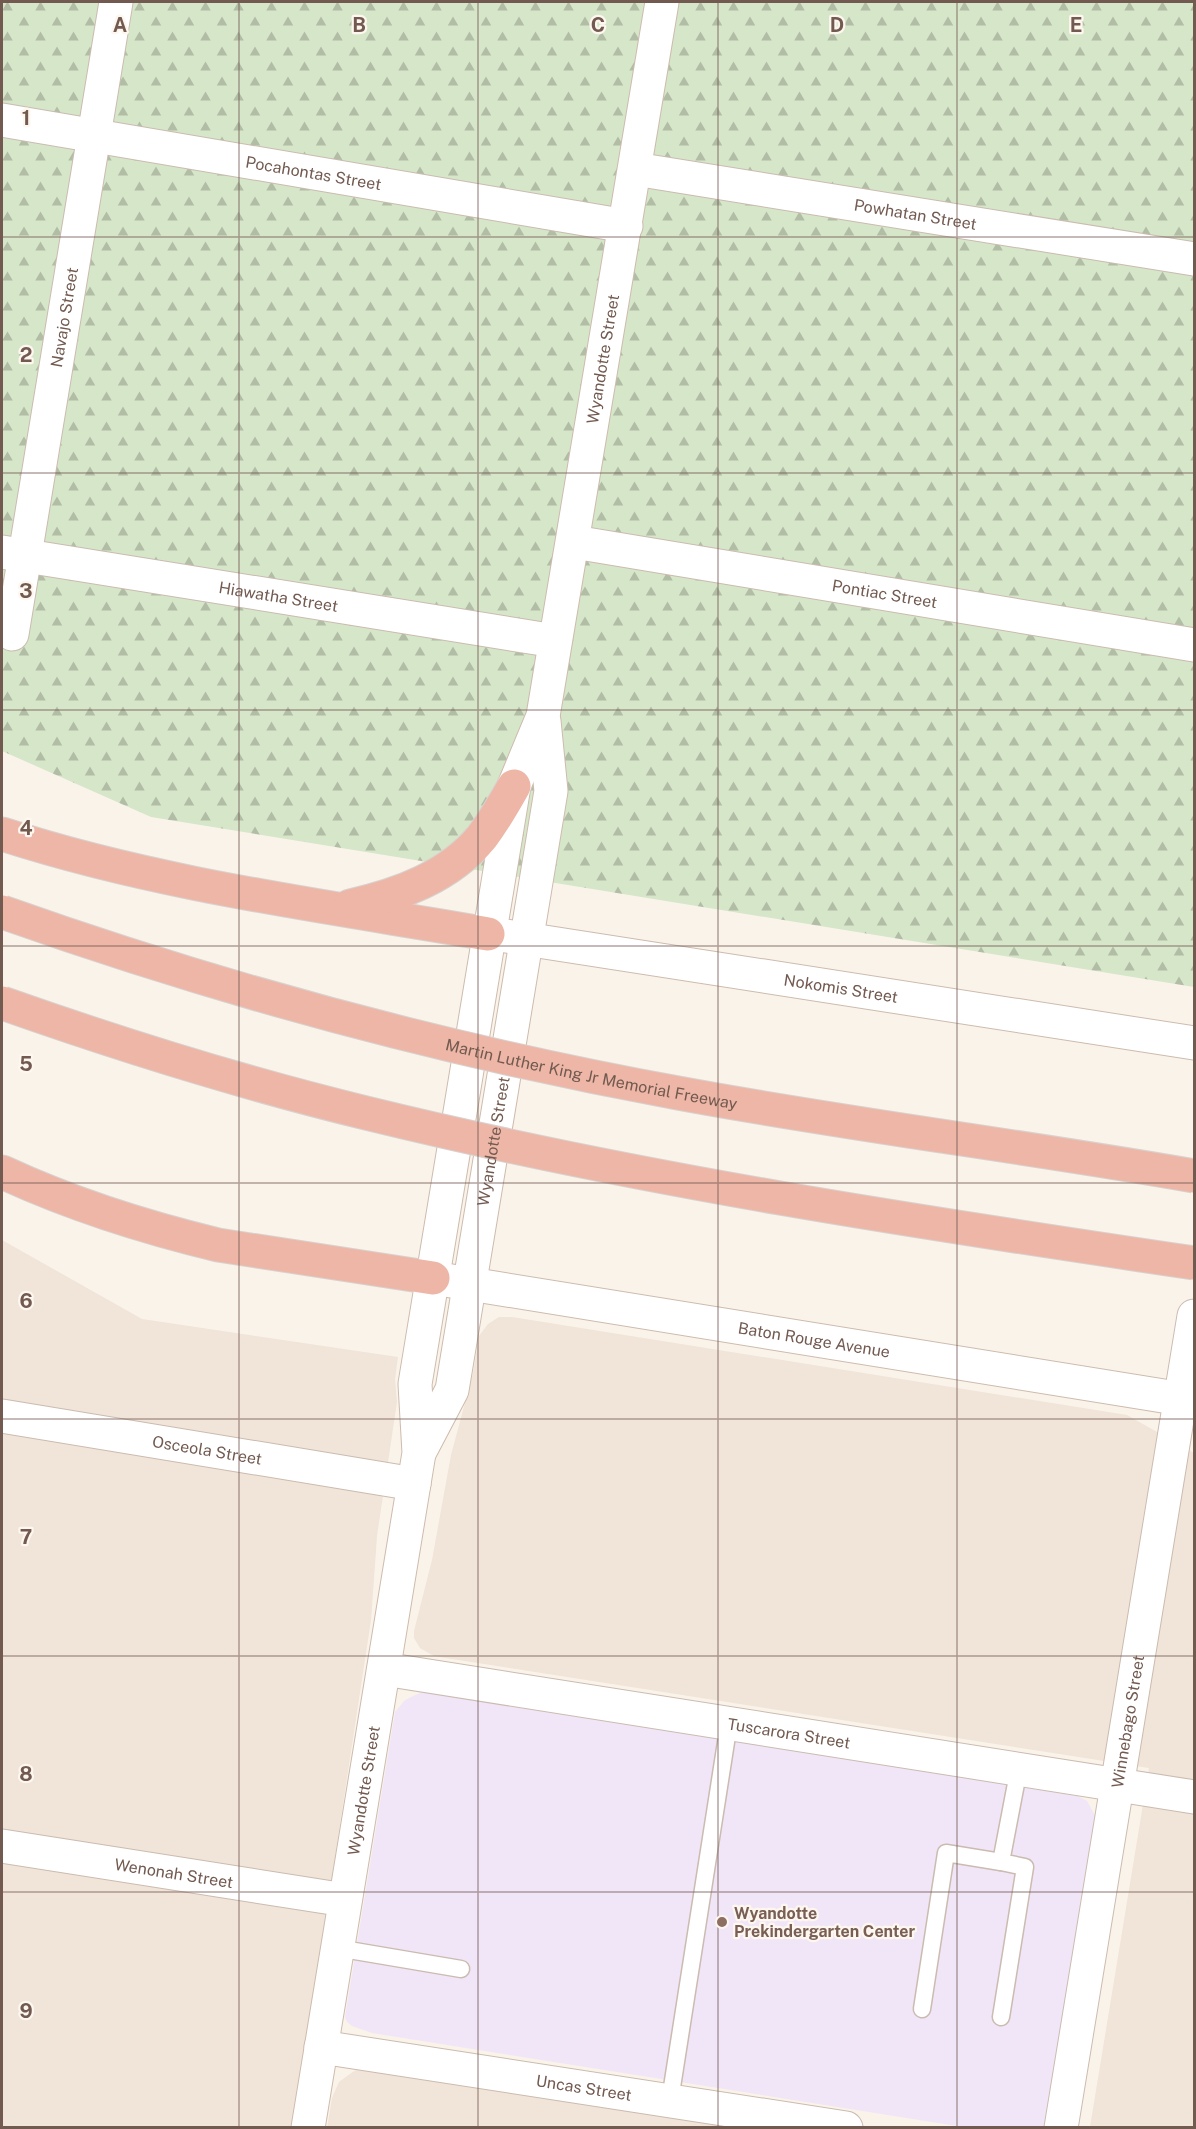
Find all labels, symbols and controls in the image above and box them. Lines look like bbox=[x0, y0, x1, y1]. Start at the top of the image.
text: A bbox=[113, 13, 127, 37]
text: B bbox=[352, 13, 366, 37]
text: C bbox=[591, 13, 605, 37]
text: D bbox=[830, 13, 844, 37]
text: E bbox=[1070, 13, 1082, 37]
text: 1 bbox=[22, 106, 30, 130]
street label: Pocahontas Street bbox=[244, 152, 383, 194]
street label: Powhatan Street bbox=[853, 195, 978, 233]
street label: Navajo Street bbox=[47, 266, 82, 369]
street label: Wyandotte Street bbox=[582, 293, 623, 425]
text: 2 bbox=[20, 343, 32, 367]
street label: Pontiac Street bbox=[831, 576, 939, 612]
street label: Hiawatha Street bbox=[217, 578, 339, 615]
text: 3 bbox=[19, 579, 33, 603]
text: 4 bbox=[19, 816, 33, 840]
street label: Nokomis Street bbox=[783, 970, 899, 1006]
street label: Martin Luther King Jr Memorial Freeway bbox=[444, 1035, 739, 1113]
text: 5 bbox=[19, 1052, 33, 1076]
street label: Wyandotte Street bbox=[473, 1075, 513, 1207]
text: 6 bbox=[19, 1289, 33, 1313]
street label: Baton Rouge Avenue bbox=[737, 1318, 892, 1361]
street label: Osceola Street bbox=[151, 1431, 263, 1468]
text: 7 bbox=[20, 1525, 32, 1549]
street label: Winnebago Street bbox=[1107, 1653, 1148, 1789]
street label: Tuscarora Street bbox=[726, 1714, 852, 1752]
street label: Wyandotte Street bbox=[343, 1724, 384, 1857]
text: 8 bbox=[19, 1762, 33, 1786]
street label: Wenonah Street bbox=[113, 1854, 235, 1892]
place label: Wyandotte Prekindergarten Center bbox=[734, 1904, 915, 1941]
marker: Wyandotte Prekindergarten Center bbox=[715, 1915, 729, 1929]
text: 9 bbox=[19, 1999, 33, 2023]
street label: Uncas Street bbox=[535, 2071, 633, 2104]

